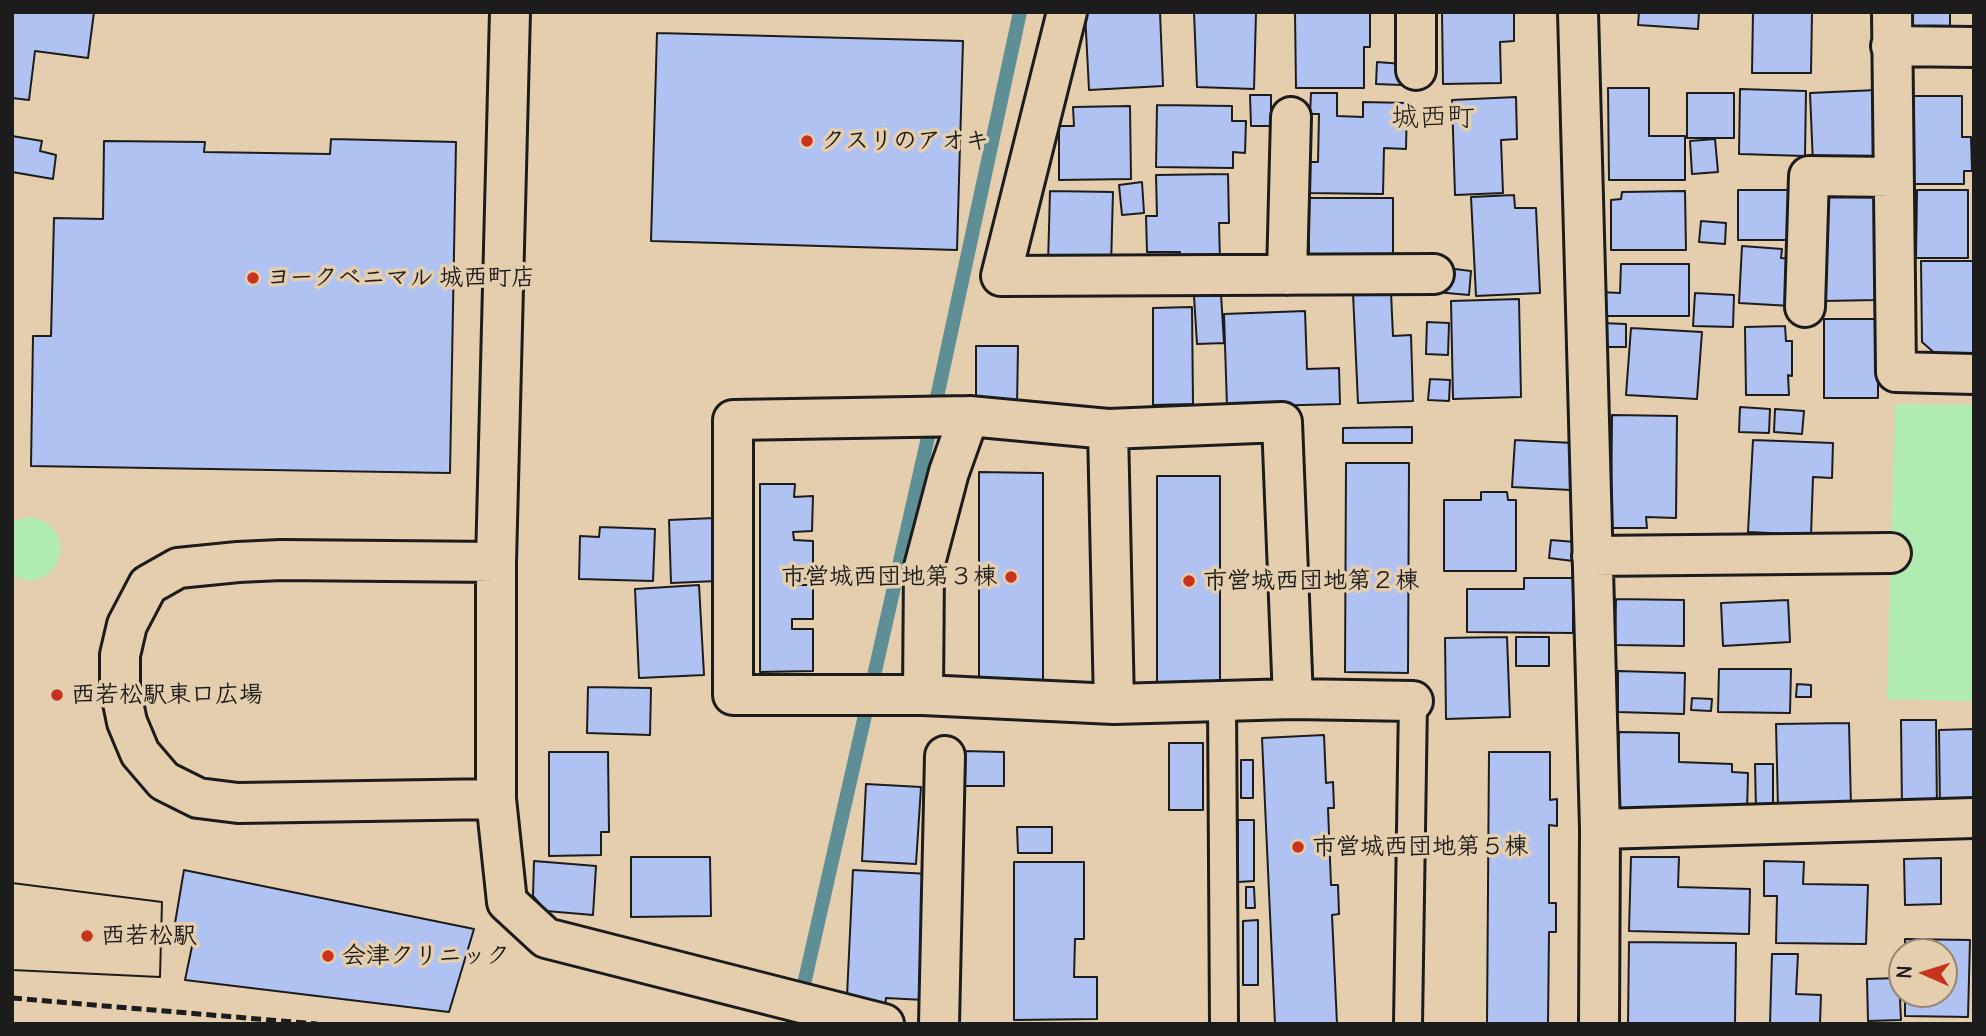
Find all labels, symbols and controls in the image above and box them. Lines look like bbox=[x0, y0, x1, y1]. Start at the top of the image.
district label: 城西町 bbox=[1391, 101, 1475, 135]
place label: クスリのアオキ bbox=[821, 127, 989, 155]
marker: クスリのアオキ bbox=[799, 133, 815, 149]
place label: ヨークベニマル 城西町店 bbox=[267, 264, 535, 292]
marker: ヨークベニマル 城西町店 bbox=[245, 270, 261, 286]
place label: 市営城西団地第３棟 bbox=[781, 563, 997, 591]
place label: 市営城西団地第２棟 bbox=[1203, 567, 1419, 595]
marker: 市営城西団地第３棟 bbox=[1003, 569, 1019, 585]
marker: 市営城西団地第２棟 bbox=[1181, 573, 1197, 589]
place label: 西若松駅東口広場 bbox=[71, 681, 263, 709]
marker: 西若松駅東口広場 bbox=[49, 687, 65, 703]
place label: 市営城西団地第５棟 bbox=[1312, 833, 1528, 861]
marker: 市営城西団地第５棟 bbox=[1290, 839, 1306, 855]
place label: 西若松駅 bbox=[101, 922, 197, 950]
marker: 西若松駅 bbox=[79, 928, 95, 944]
north arrow bbox=[1888, 938, 1958, 1008]
place label: 会津クリニック bbox=[342, 942, 510, 970]
marker: 会津クリニック bbox=[320, 948, 336, 964]
text: N bbox=[1892, 965, 1916, 979]

